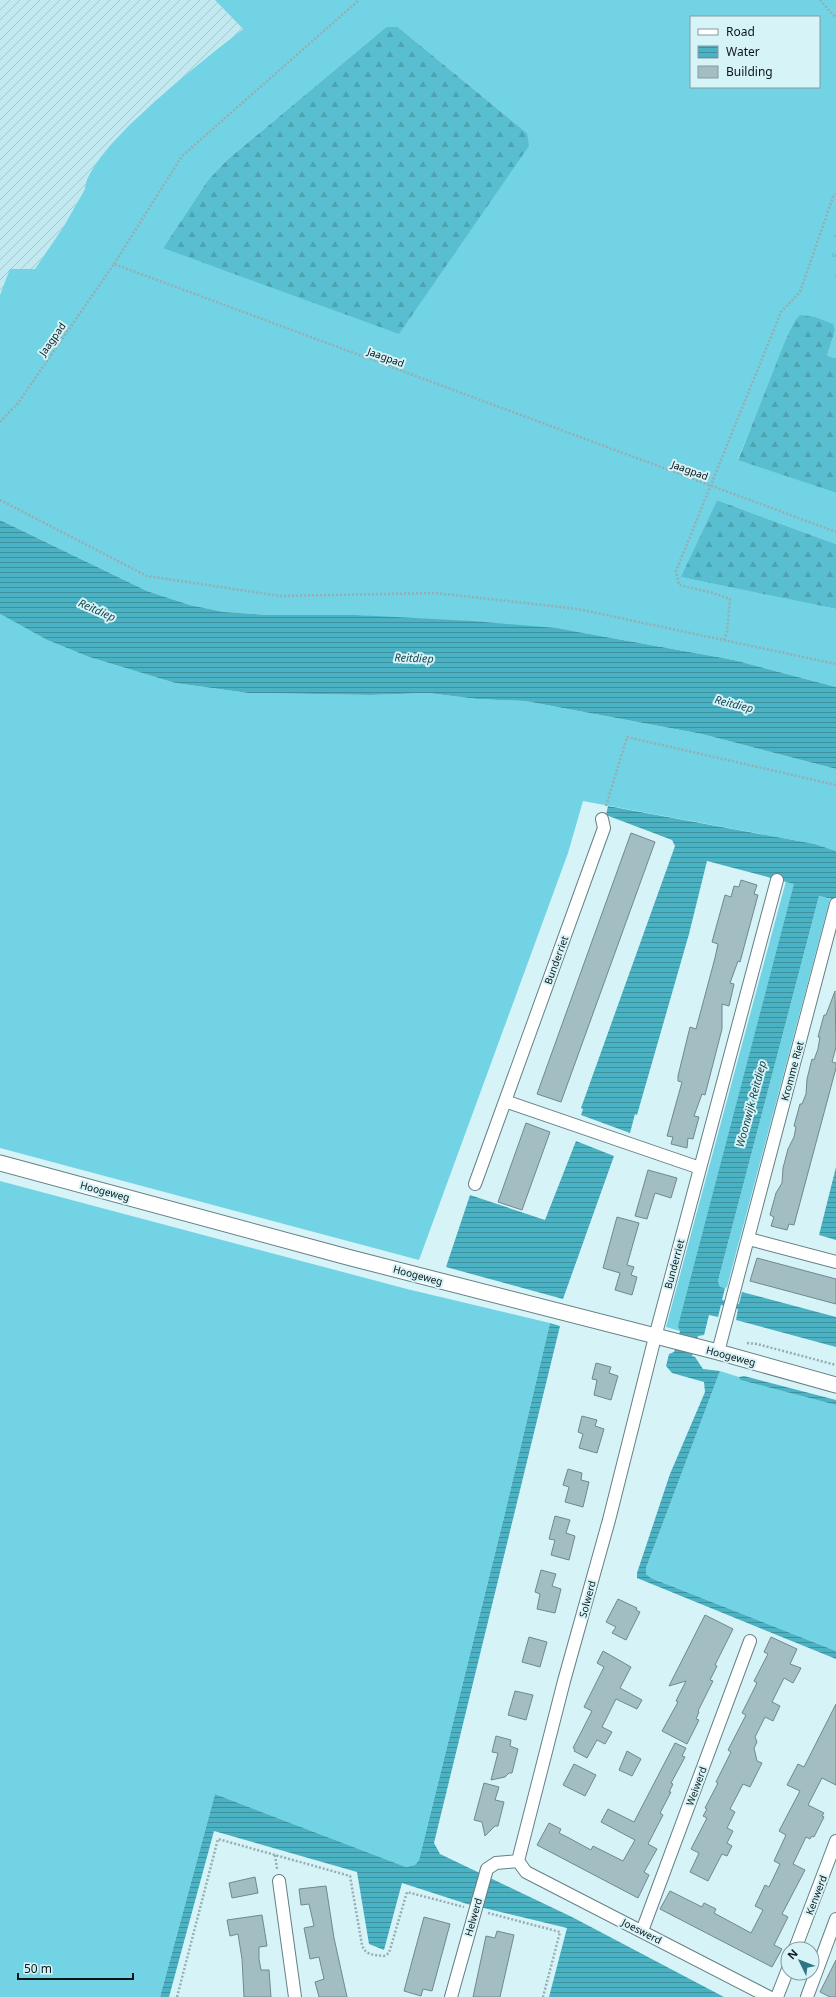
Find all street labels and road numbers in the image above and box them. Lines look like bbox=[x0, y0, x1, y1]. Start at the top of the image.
street label: Jaagpad bbox=[35, 319, 69, 359]
street label: Jaagpad bbox=[365, 344, 406, 370]
street label: Jaagpad bbox=[669, 457, 710, 483]
street label: Bunderriet bbox=[541, 933, 571, 986]
street label: Kromme Riet bbox=[777, 1039, 807, 1102]
street label: Hoogeweg bbox=[79, 1178, 131, 1204]
street label: Bunderriet bbox=[661, 1237, 687, 1290]
street label: Hoogeweg bbox=[392, 1262, 444, 1288]
street label: Hoogeweg bbox=[705, 1343, 757, 1369]
street label: Solwerd bbox=[575, 1579, 599, 1619]
street label: Weiwerd bbox=[682, 1764, 710, 1808]
street label: Kenwerd bbox=[802, 1873, 830, 1917]
street label: Helwerd bbox=[461, 1896, 485, 1938]
street label: Joeswerd bbox=[619, 1915, 664, 1947]

